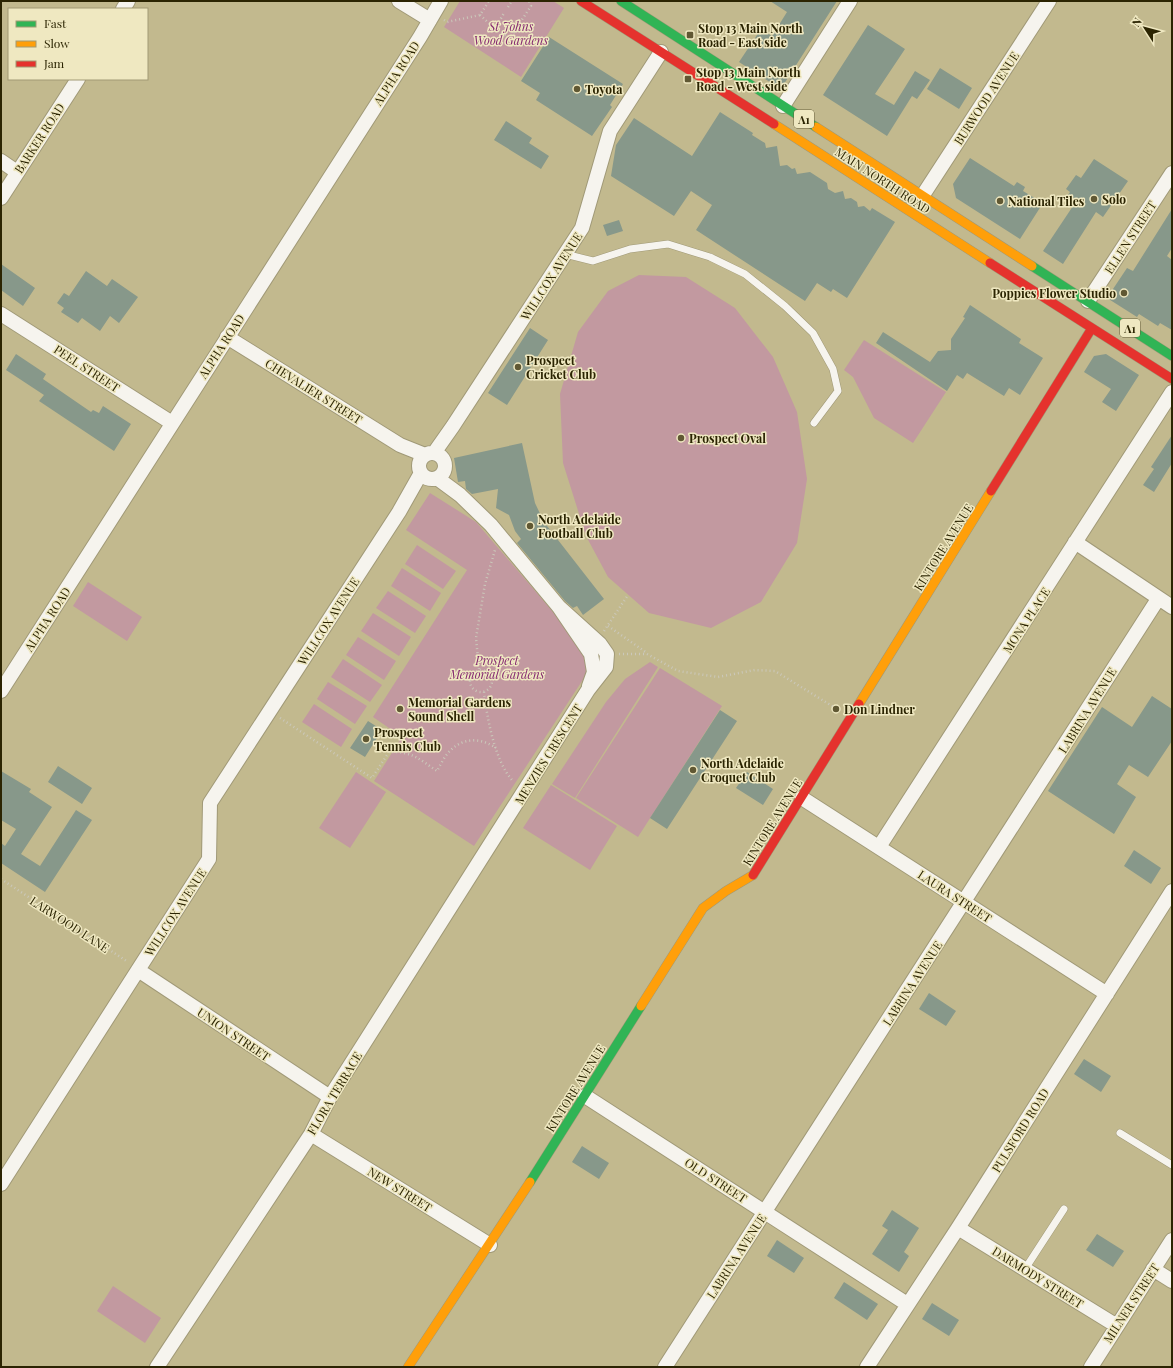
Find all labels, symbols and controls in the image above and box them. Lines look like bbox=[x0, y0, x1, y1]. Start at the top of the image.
legend bbox=[8, 8, 148, 80]
north arrow bbox=[1125, 8, 1165, 48]
text: N bbox=[1128, 14, 1145, 29]
text: Fast bbox=[44, 15, 67, 31]
park label: St Johns Wood Gardens bbox=[474, 18, 549, 48]
place label: Stop 13 Main North Road - East side bbox=[698, 20, 803, 50]
marker: Stop 13 Main North Road - East side bbox=[685, 30, 695, 40]
text: Slow bbox=[44, 35, 70, 51]
street label: ALPHA ROAD bbox=[369, 38, 423, 109]
street label: BURWOOD AVENUE bbox=[950, 48, 1022, 148]
text: Jam bbox=[43, 55, 65, 71]
place label: Stop 13 Main North Road - West side bbox=[696, 64, 801, 94]
marker: Stop 13 Main North Road - West side bbox=[683, 74, 693, 84]
place label: Toyota bbox=[585, 81, 623, 97]
marker: Toyota bbox=[572, 84, 582, 94]
street label: BARKER ROAD bbox=[10, 100, 68, 176]
road number: A1 bbox=[794, 110, 814, 128]
street label: MAIN NORTH ROAD bbox=[832, 143, 934, 217]
place label: Solo bbox=[1102, 191, 1126, 207]
place label: National Tiles bbox=[1008, 193, 1085, 209]
marker: Solo bbox=[1089, 194, 1099, 204]
marker: National Tiles bbox=[995, 196, 1005, 206]
street label: ELLEN STREET bbox=[1100, 197, 1160, 277]
street label: WILLCOX AVENUE bbox=[516, 229, 585, 324]
place label: Poppies Flower Studio bbox=[992, 285, 1116, 301]
marker: Poppies Flower Studio bbox=[1119, 288, 1129, 298]
street label: ALPHA ROAD bbox=[194, 311, 248, 382]
road number: A1 bbox=[1120, 319, 1140, 337]
street label: PEEL STREET bbox=[51, 341, 123, 396]
place label: Prospect Cricket Club bbox=[526, 352, 596, 382]
street label: CHEVALIER STREET bbox=[262, 355, 366, 428]
marker: Prospect Cricket Club bbox=[513, 362, 523, 372]
place label: Prospect Oval bbox=[689, 430, 766, 446]
marker: Prospect Oval bbox=[676, 433, 686, 443]
street label: KINTORE AVENUE bbox=[910, 500, 976, 594]
place label: North Adelaide Football Club bbox=[538, 511, 621, 541]
marker: North Adelaide Football Club bbox=[525, 521, 535, 531]
street label: WILLCOX AVENUE bbox=[293, 574, 362, 669]
street label: ALPHA ROAD bbox=[20, 584, 74, 655]
street label: MONA PLACE bbox=[999, 584, 1053, 656]
park label: Prospect Memorial Gardens bbox=[449, 652, 545, 682]
street label: LABRINA AVENUE bbox=[1054, 664, 1120, 756]
place label: Memorial Gardens Sound Shell bbox=[408, 694, 512, 724]
street label: MENZIES CRESCENT bbox=[511, 700, 586, 807]
place label: Don Lindner bbox=[844, 701, 915, 717]
marker: Memorial Gardens Sound Shell bbox=[395, 704, 405, 714]
marker: Don Lindner bbox=[831, 704, 841, 714]
place label: Prospect Tennis Club bbox=[374, 724, 441, 754]
marker: Prospect Tennis Club bbox=[361, 734, 371, 744]
place label: North Adelaide Croquet Club bbox=[701, 755, 784, 785]
marker: North Adelaide Croquet Club bbox=[688, 765, 698, 775]
street label: KINTORE AVENUE bbox=[739, 775, 805, 869]
street label: WILLCOX AVENUE bbox=[140, 865, 209, 960]
street label: LAURA STREET bbox=[915, 866, 995, 926]
street label: LARWOOD LANE bbox=[27, 892, 113, 956]
street label: LABRINA AVENUE bbox=[879, 938, 945, 1028]
street label: UNION STREET bbox=[194, 1004, 274, 1065]
street label: KINTORE AVENUE bbox=[542, 1041, 608, 1135]
street label: FLORA TERRACE bbox=[303, 1049, 365, 1137]
street label: PULSFORD ROAD bbox=[988, 1085, 1052, 1175]
street label: OLD STREET bbox=[682, 1154, 751, 1206]
street label: NEW STREET bbox=[365, 1163, 436, 1215]
street label: LABRINA AVENUE bbox=[703, 1211, 769, 1301]
street label: DARMODY STREET bbox=[989, 1243, 1087, 1312]
street label: MILNER STREET bbox=[1099, 1260, 1163, 1346]

